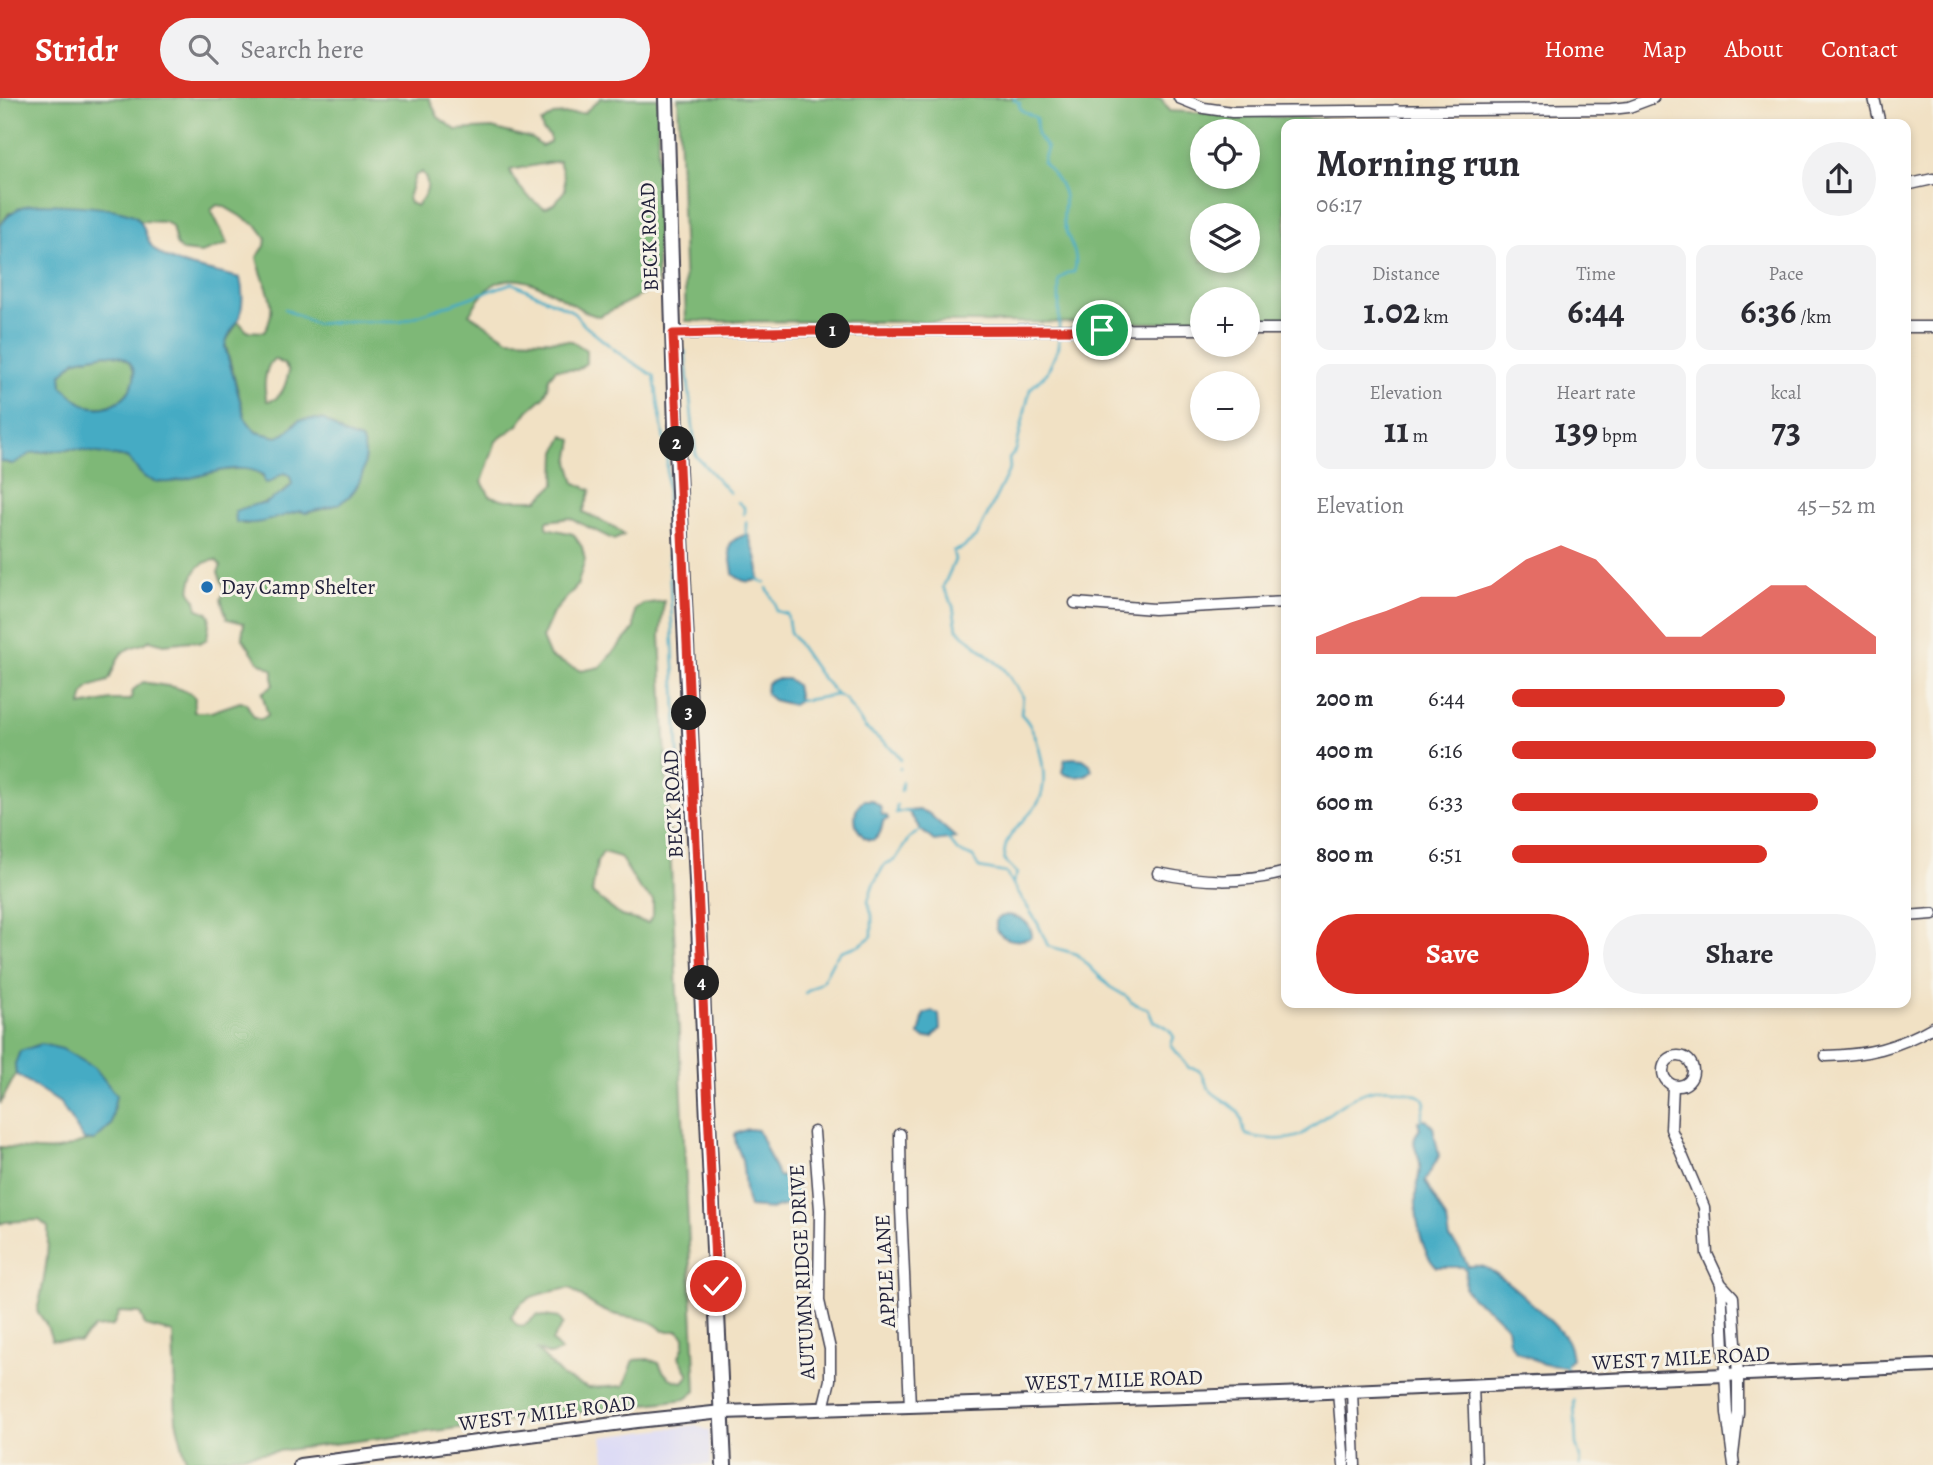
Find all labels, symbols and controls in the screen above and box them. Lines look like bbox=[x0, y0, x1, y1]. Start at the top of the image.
search box bbox=[160, 18, 650, 81]
text: Stridr bbox=[35, 27, 118, 72]
icon: search bbox=[184, 30, 222, 68]
text: Search here bbox=[240, 32, 364, 67]
text: Home bbox=[1544, 33, 1605, 65]
text: Map bbox=[1643, 33, 1687, 65]
text: About bbox=[1725, 33, 1783, 65]
text: Contact bbox=[1821, 33, 1898, 65]
map controls bbox=[1190, 119, 1260, 441]
button: locate bbox=[1190, 119, 1260, 189]
text: Morning run bbox=[1316, 137, 1520, 189]
button: share bbox=[1802, 142, 1876, 216]
street label: BECK ROAD bbox=[633, 182, 665, 292]
text: 06:17 bbox=[1316, 189, 1362, 220]
button: layers bbox=[1190, 203, 1260, 273]
text: Distance bbox=[1372, 261, 1440, 287]
text: Time bbox=[1576, 261, 1616, 287]
text: Pace bbox=[1768, 261, 1804, 287]
button: + bbox=[1190, 287, 1260, 357]
text: 1.02 bbox=[1363, 287, 1420, 335]
text: 6:44 bbox=[1567, 287, 1625, 335]
text: 6:36 bbox=[1740, 287, 1796, 335]
pin bbox=[1072, 300, 1132, 360]
text: km bbox=[1420, 304, 1449, 330]
text: /km bbox=[1796, 304, 1832, 330]
icon: arrive bbox=[1083, 311, 1121, 349]
pin: 1 bbox=[816, 314, 850, 348]
text: 1 bbox=[829, 317, 836, 343]
button: − bbox=[1190, 371, 1260, 441]
text: Elevation bbox=[1370, 380, 1442, 406]
text: Heart rate bbox=[1556, 380, 1636, 406]
text: kcal bbox=[1771, 380, 1801, 406]
text: 11 bbox=[1384, 406, 1409, 454]
text: 139 bbox=[1554, 406, 1598, 454]
text: 73 bbox=[1771, 406, 1801, 454]
text: m bbox=[1409, 423, 1428, 449]
text: bpm bbox=[1598, 423, 1638, 449]
pin: 2 bbox=[660, 426, 694, 462]
text: 2 bbox=[672, 430, 681, 456]
text: Elevation bbox=[1316, 490, 1404, 521]
text: 45–52 m bbox=[1797, 490, 1876, 521]
place label: Day Camp Shelter bbox=[221, 573, 375, 601]
marker: Day Camp Shelter bbox=[199, 579, 215, 595]
text: 200 m bbox=[1316, 683, 1374, 714]
text: 6:44 bbox=[1428, 683, 1465, 714]
pin: 3 bbox=[672, 696, 706, 730]
text: 3 bbox=[684, 699, 693, 725]
text: 400 m bbox=[1316, 735, 1373, 766]
text: 6:16 bbox=[1428, 735, 1463, 766]
street label: BECK ROAD bbox=[656, 749, 690, 859]
text: 600 m bbox=[1316, 787, 1373, 818]
text: 6:33 bbox=[1428, 787, 1463, 818]
text: 800 m bbox=[1316, 839, 1373, 870]
text: 6:51 bbox=[1428, 839, 1462, 870]
button: Save bbox=[1316, 914, 1589, 994]
button: Share bbox=[1603, 914, 1876, 994]
pin: 4 bbox=[684, 966, 720, 1001]
text: 4 bbox=[697, 969, 706, 995]
street label: AUTUMN RIDGE DRIVE bbox=[782, 1164, 822, 1381]
street label: APPLE LANE bbox=[868, 1214, 902, 1329]
pin bbox=[686, 1256, 746, 1316]
icon: check bbox=[697, 1267, 735, 1305]
street label: WEST 7 MILE ROAD bbox=[1590, 1339, 1771, 1377]
street label: WEST 7 MILE ROAD bbox=[1024, 1363, 1203, 1397]
street label: WEST 7 MILE ROAD bbox=[456, 1388, 637, 1438]

